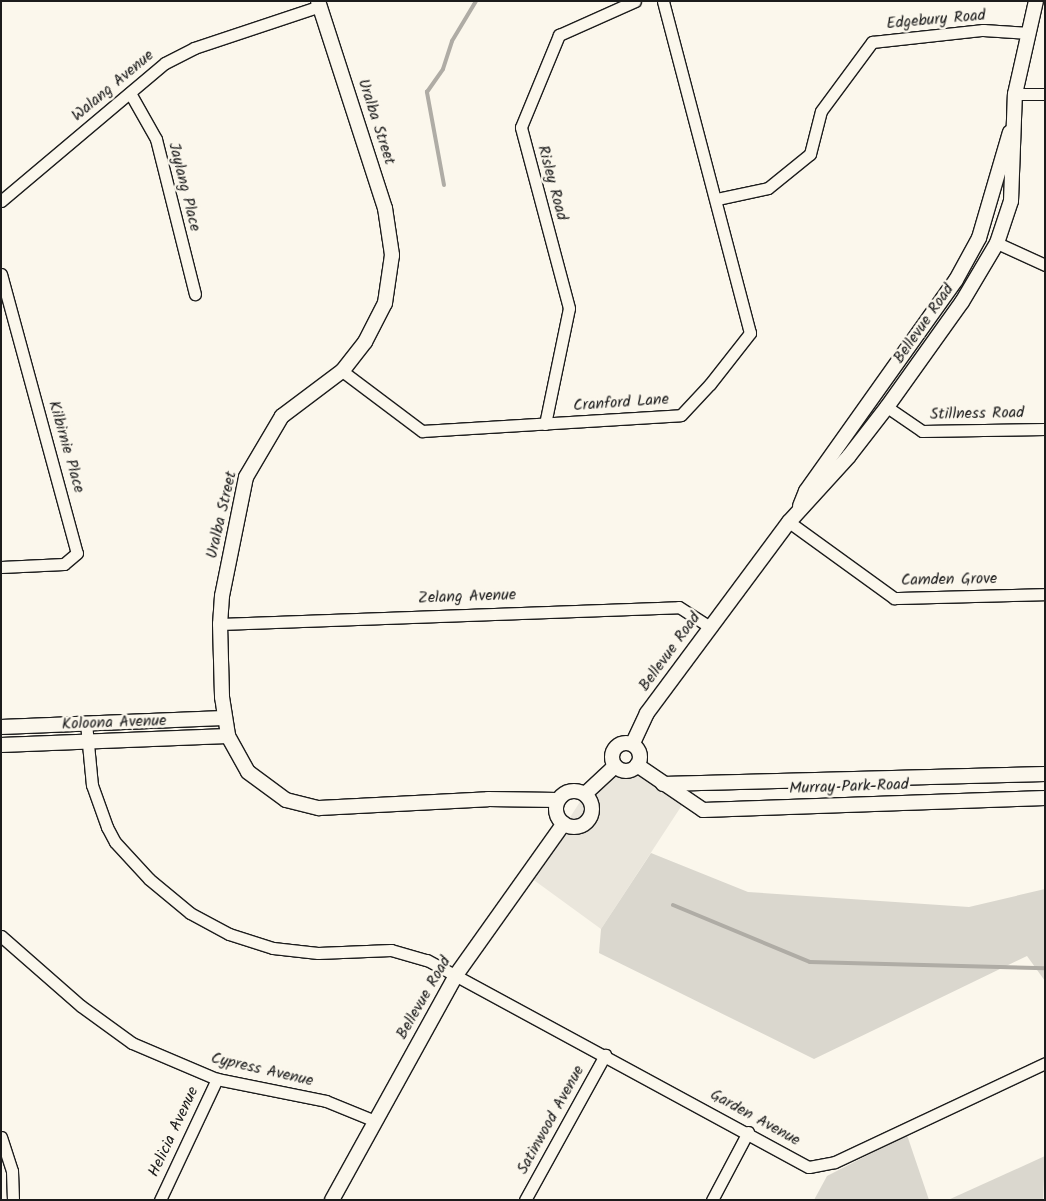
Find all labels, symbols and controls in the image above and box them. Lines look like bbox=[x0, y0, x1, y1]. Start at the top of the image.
street label: Edgebury Road bbox=[886, 6, 986, 34]
street label: Walang Avenue bbox=[68, 46, 158, 126]
street label: Uralba Street bbox=[353, 77, 399, 167]
street label: Jaylang Place bbox=[164, 141, 204, 233]
street label: Risley Road bbox=[533, 143, 571, 223]
street label: Bellevue Road bbox=[890, 281, 958, 367]
street label: Cranford Lane bbox=[573, 390, 669, 416]
street label: Kilbirnie Place bbox=[44, 399, 88, 495]
street label: Stillness Road bbox=[930, 404, 1024, 424]
street label: Uralba Street bbox=[203, 469, 241, 561]
street label: Camden Grove bbox=[901, 570, 997, 590]
street label: Zelang Avenue bbox=[418, 586, 516, 608]
street label: Bellevue Road bbox=[635, 609, 705, 695]
street label: Koloona Avenue bbox=[61, 712, 167, 734]
street label: Murray Park Road bbox=[789, 775, 909, 799]
street label: Bellevue Road bbox=[393, 953, 455, 1043]
street label: Cypress Avenue bbox=[209, 1049, 315, 1091]
street label: Satinwood Avenue bbox=[513, 1062, 589, 1178]
street label: Helicia Avenue bbox=[145, 1084, 203, 1180]
street label: Garden Avenue bbox=[707, 1085, 803, 1151]

